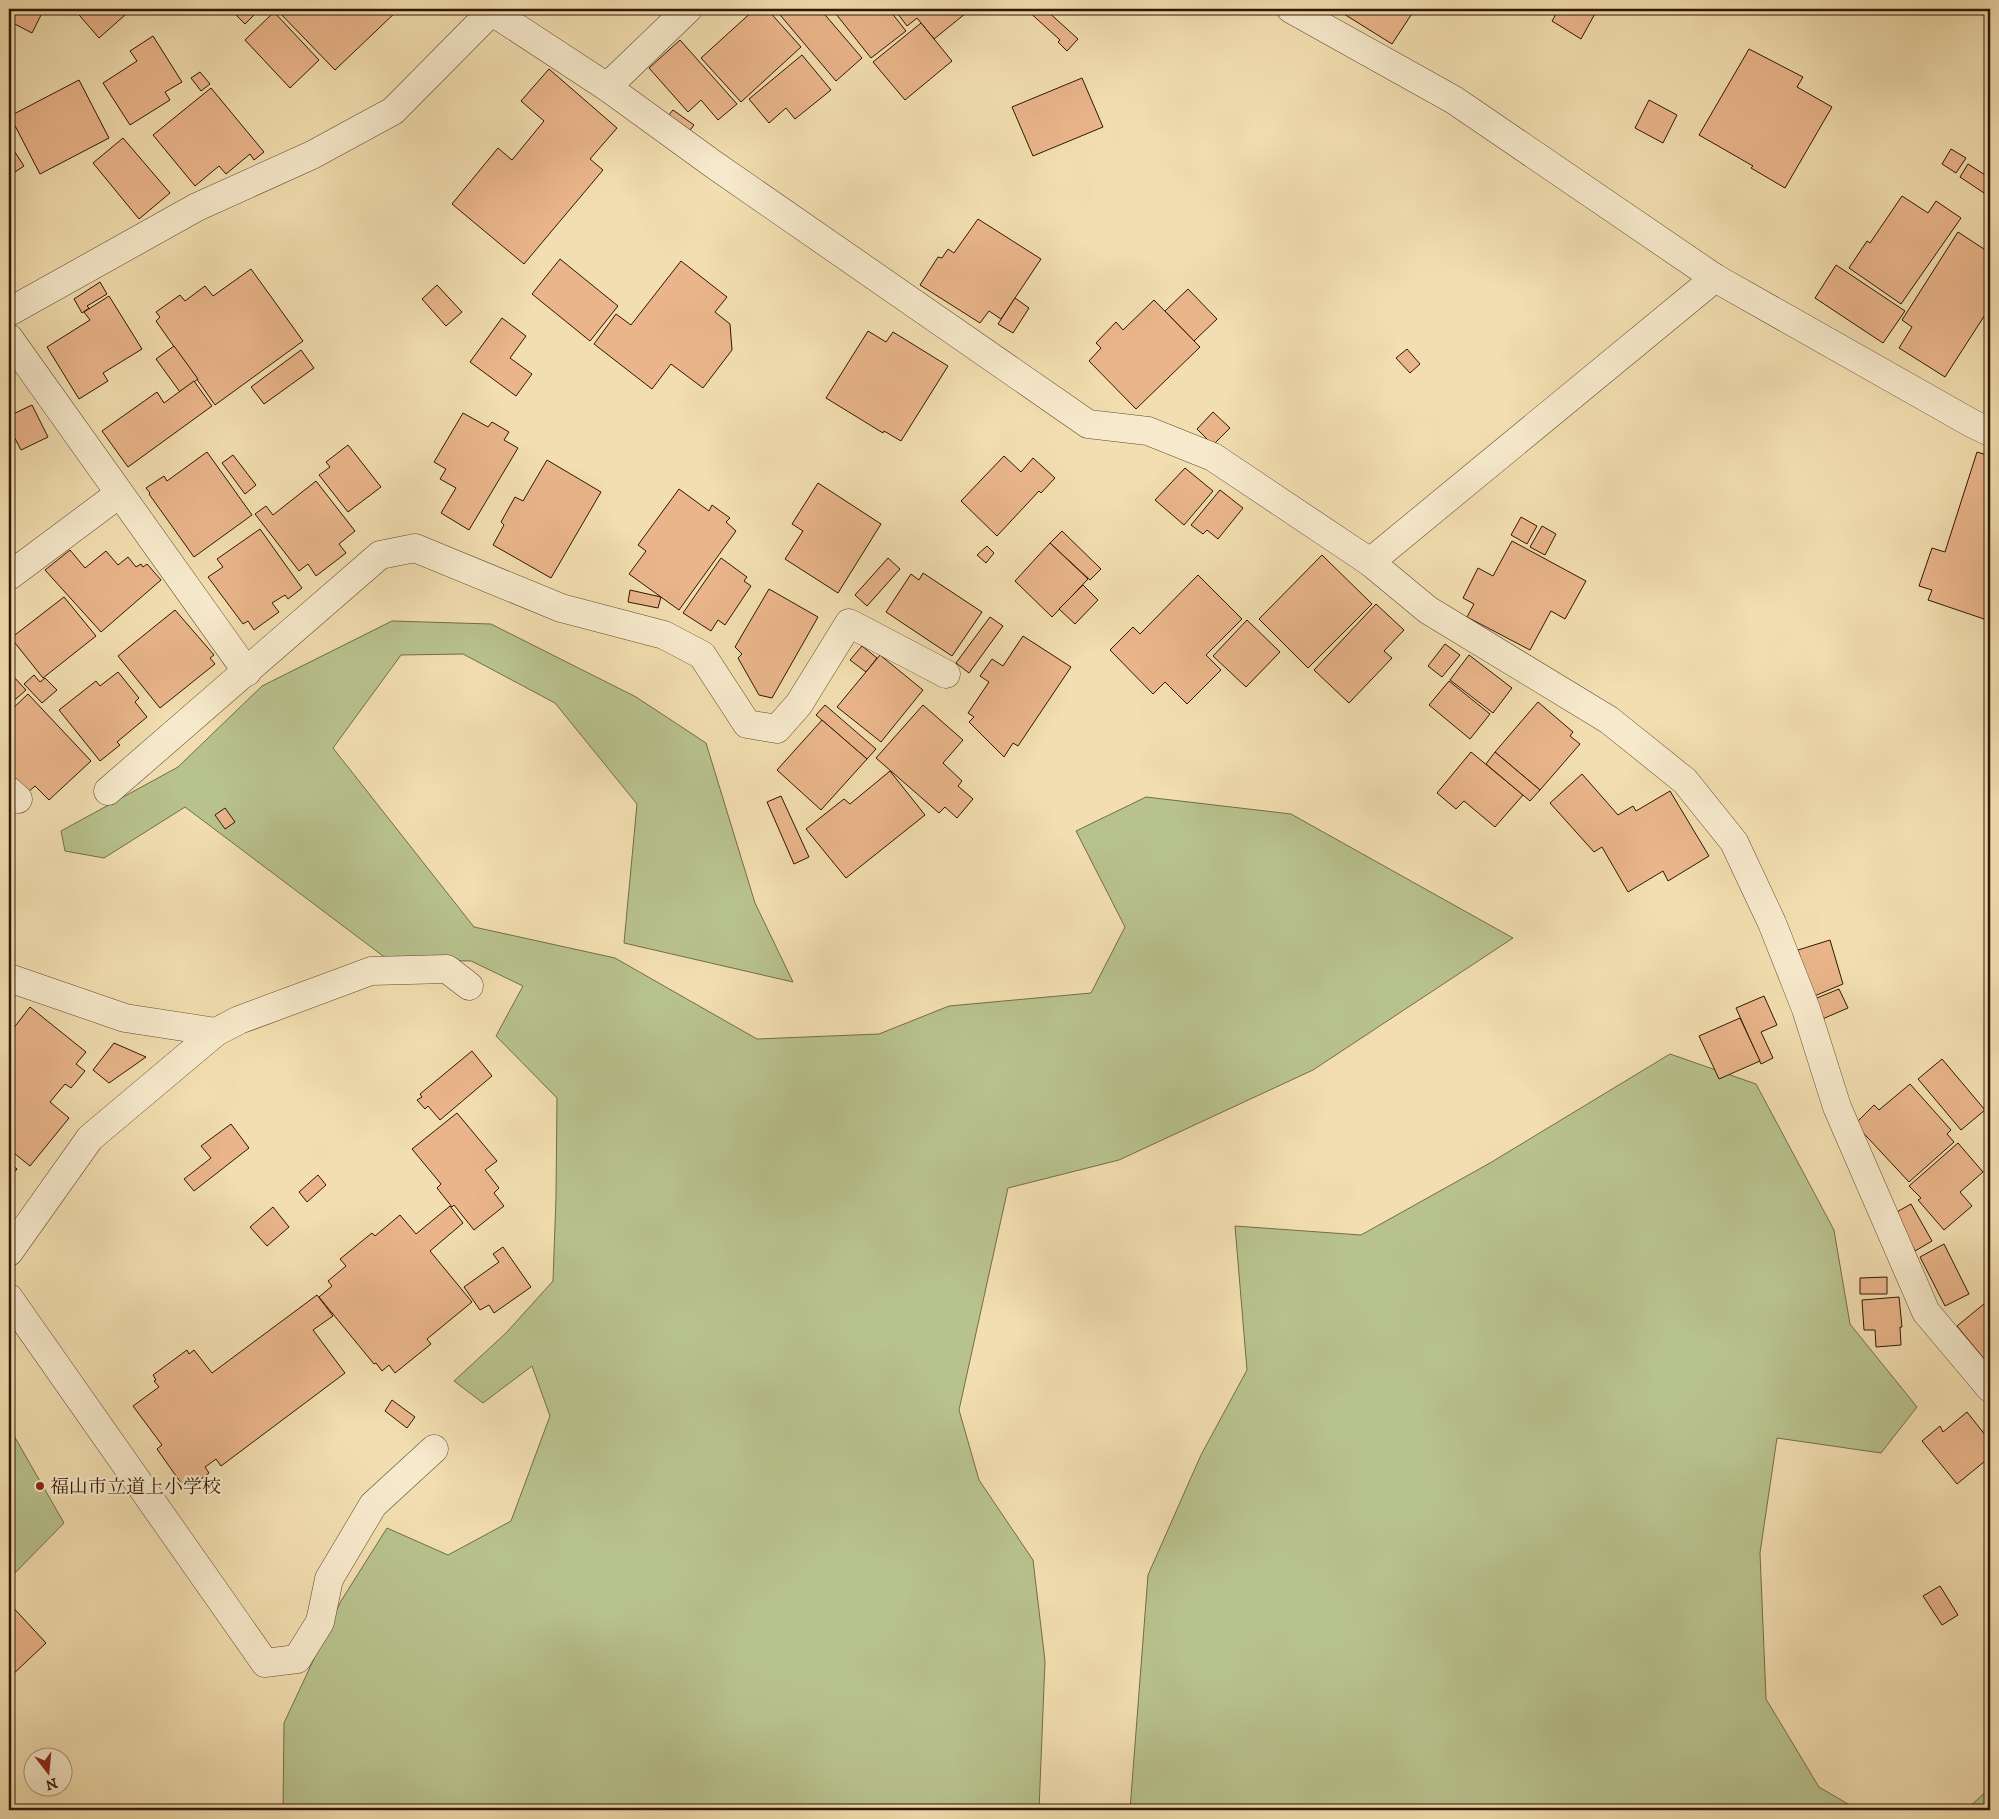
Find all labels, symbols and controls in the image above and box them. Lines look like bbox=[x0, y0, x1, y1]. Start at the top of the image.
place label: 福山市立道上小学校 bbox=[50, 1476, 221, 1499]
marker: 福山市立道上小学校 bbox=[34, 1480, 46, 1492]
north arrow bbox=[22, 1746, 72, 1796]
text: N bbox=[43, 1773, 59, 1794]

